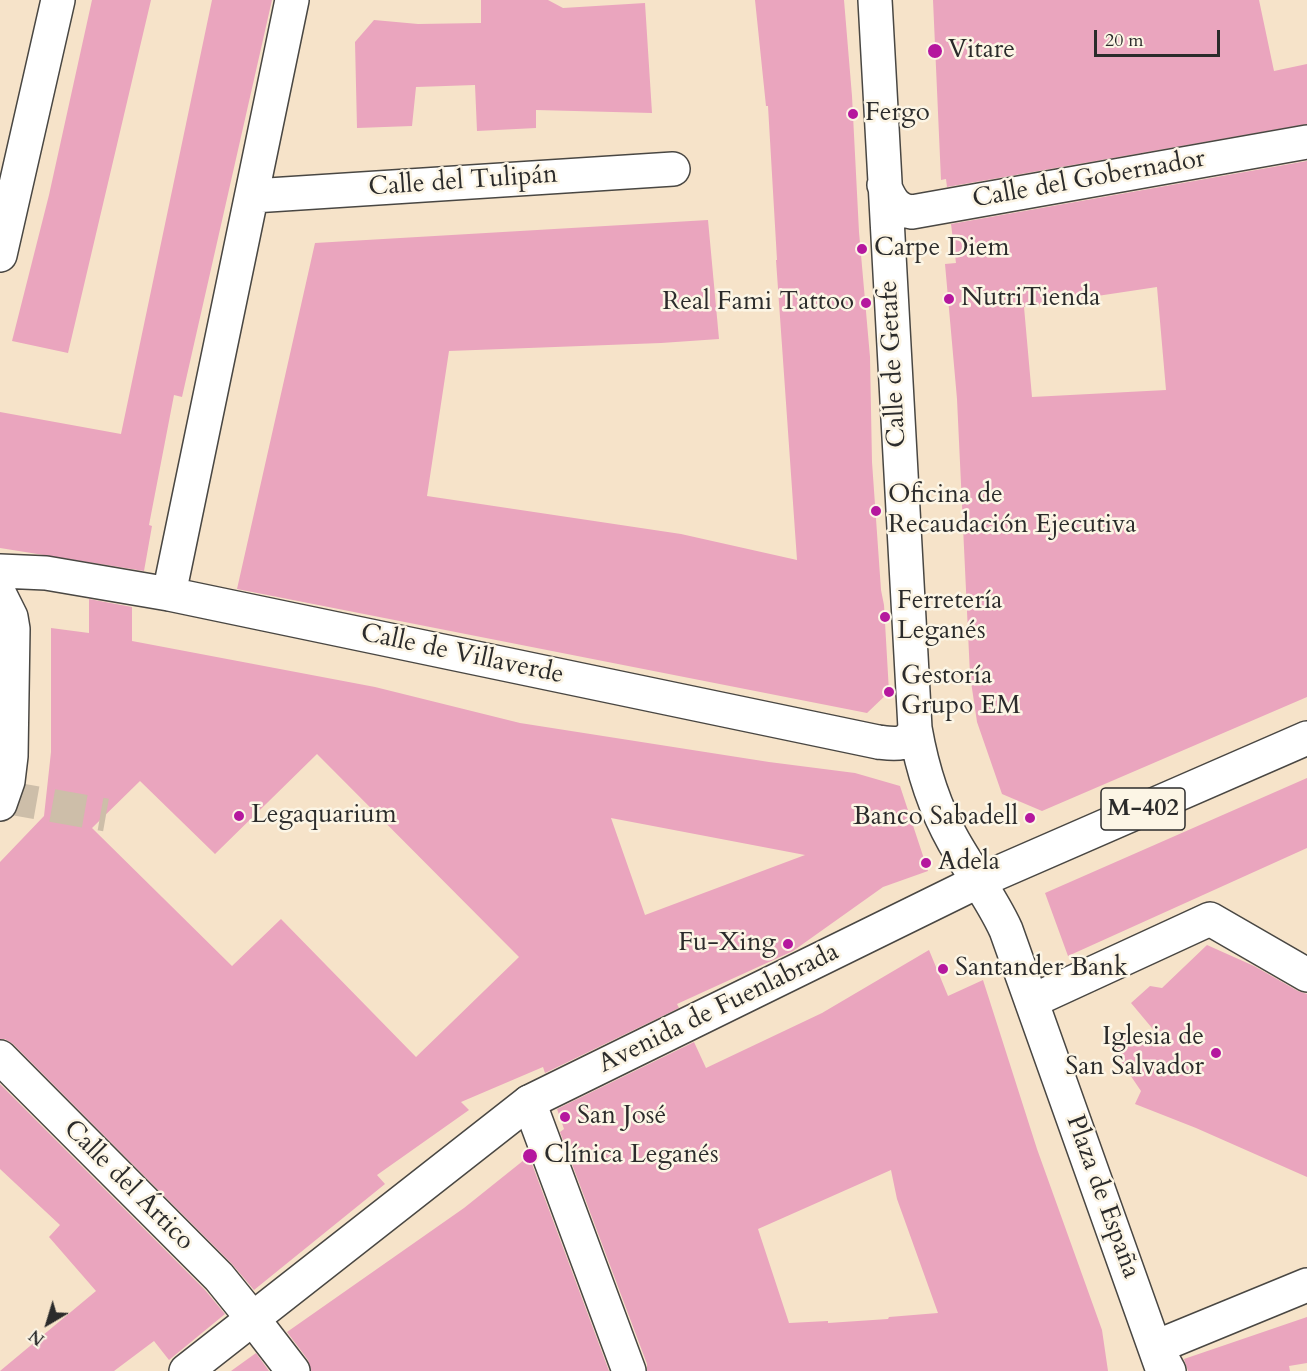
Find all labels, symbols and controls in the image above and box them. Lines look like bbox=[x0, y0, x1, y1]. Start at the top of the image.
scale bar bbox=[1097, 18, 1223, 56]
text: 20 m bbox=[1105, 28, 1144, 53]
place label: Vitare bbox=[948, 35, 1015, 67]
marker: Vitare bbox=[926, 42, 944, 60]
place label: Fergo bbox=[865, 98, 930, 130]
marker: Fergo bbox=[846, 107, 860, 121]
street label: Calle del Gobernador bbox=[970, 144, 1208, 216]
street label: Calle del Tulipán bbox=[367, 160, 559, 204]
place label: Carpe Diem bbox=[874, 233, 1009, 265]
marker: Carpe Diem bbox=[855, 242, 869, 256]
street label: Calle de Getafe bbox=[874, 280, 914, 448]
place label: NutriTienda bbox=[961, 283, 1100, 315]
place label: Real Fami Tattoo bbox=[662, 287, 854, 319]
marker: NutriTienda bbox=[942, 292, 956, 306]
marker: Real Fami Tattoo bbox=[859, 296, 873, 310]
place label: Oficina de Recaudación Ejecutiva bbox=[888, 480, 1136, 542]
marker: Oficina de Recaudación Ejecutiva bbox=[869, 504, 883, 518]
place label: Ferretería Leganés bbox=[897, 586, 1002, 648]
marker: Ferretería Leganés bbox=[878, 610, 892, 624]
street label: Calle de Villaverde bbox=[358, 618, 566, 692]
place label: Gestoría Grupo EM bbox=[901, 661, 1021, 722]
marker: Gestoría Grupo EM bbox=[882, 685, 896, 699]
road number: M-402 bbox=[1101, 788, 1185, 830]
place label: Legaquarium bbox=[251, 800, 397, 832]
place label: Banco Sabadell bbox=[853, 802, 1018, 834]
marker: Legaquarium bbox=[232, 809, 246, 823]
marker: Banco Sabadell bbox=[1023, 811, 1037, 825]
place label: Adela bbox=[938, 847, 1000, 879]
marker: Adela bbox=[919, 856, 933, 870]
place label: Fu-Xing bbox=[678, 928, 776, 960]
street label: Avenida de Fuenlabrada bbox=[594, 937, 844, 1081]
marker: Fu-Xing bbox=[781, 937, 795, 951]
place label: Santander Bank bbox=[955, 953, 1128, 985]
marker: Santander Bank bbox=[936, 962, 950, 976]
place label: Iglesia de San Salvador bbox=[1065, 1022, 1204, 1084]
marker: Iglesia de San Salvador bbox=[1209, 1046, 1223, 1060]
place label: San José bbox=[577, 1101, 666, 1133]
marker: San José bbox=[558, 1110, 572, 1124]
street label: Plaza de España bbox=[1058, 1111, 1146, 1283]
street label: Calle del Ártico bbox=[56, 1114, 200, 1258]
place label: Clínica Leganés bbox=[544, 1140, 719, 1172]
marker: Clínica Leganés bbox=[521, 1147, 539, 1165]
north arrow bbox=[18, 1293, 78, 1353]
text: N bbox=[25, 1324, 49, 1350]

